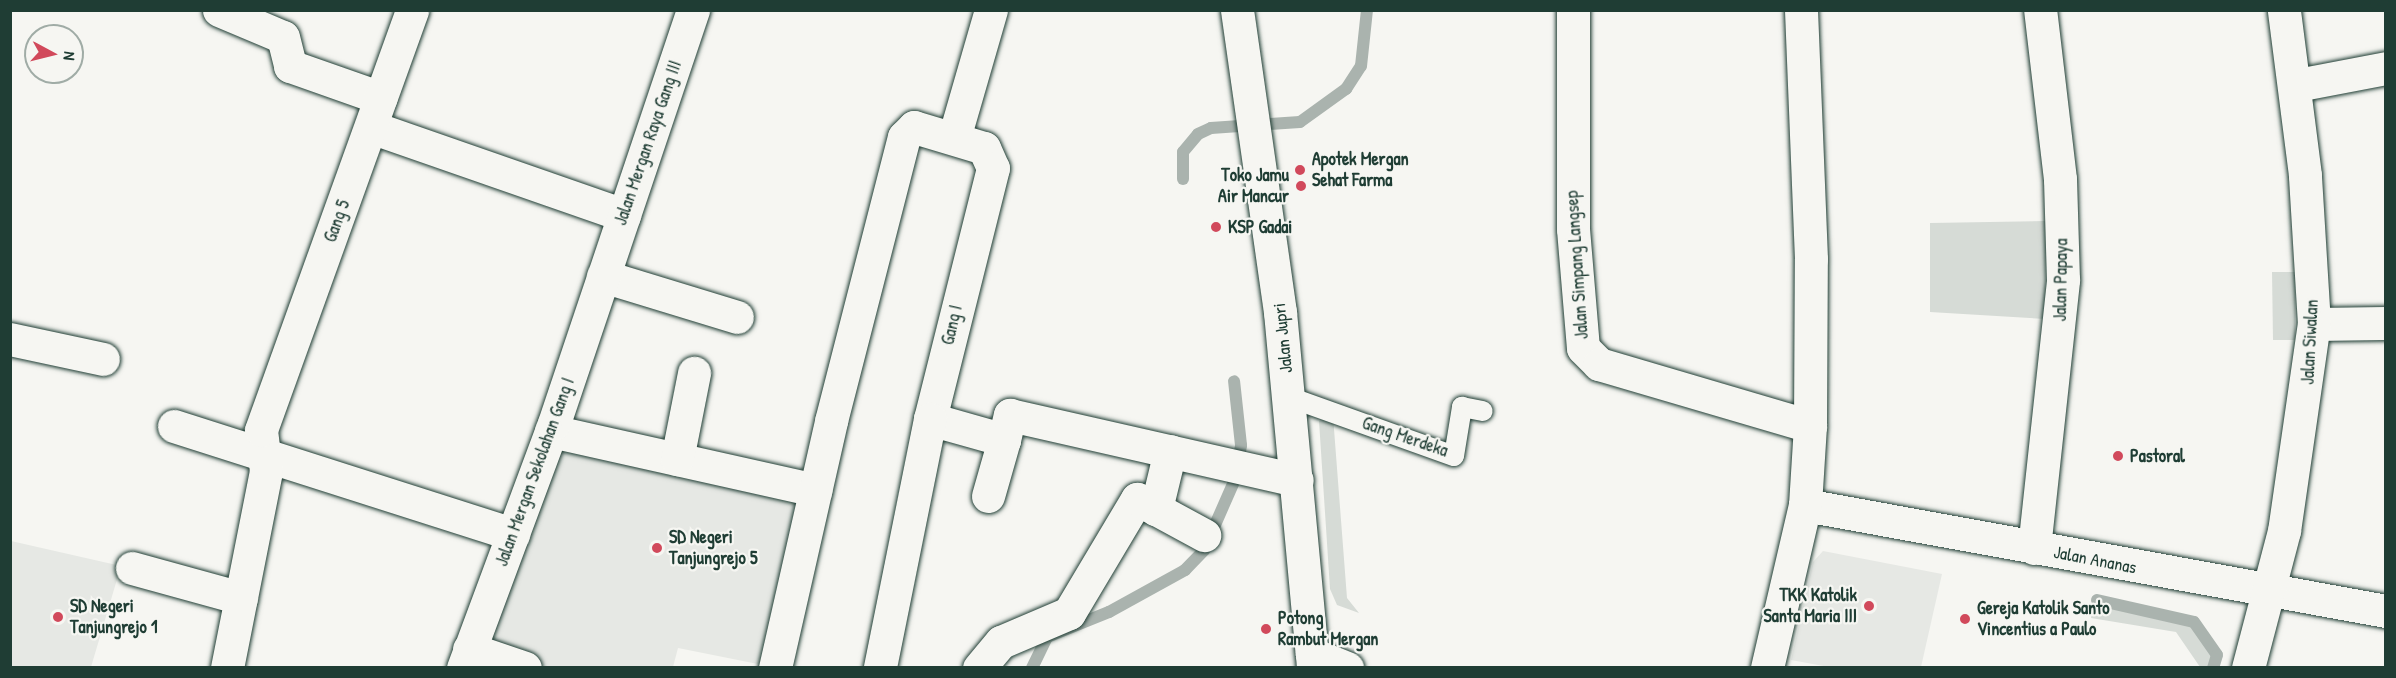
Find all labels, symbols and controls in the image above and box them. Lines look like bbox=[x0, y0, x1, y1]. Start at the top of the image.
north arrow bbox=[24, 24, 84, 84]
text: N bbox=[58, 50, 81, 62]
street label: Jalan Mergan Raya Gang III bbox=[610, 58, 686, 228]
place label: Apotek Mergan Sehat Farma bbox=[1312, 149, 1409, 192]
marker: Apotek Mergan Sehat Farma bbox=[1293, 163, 1307, 177]
place label: Toko Jamu Air Mancur bbox=[1218, 165, 1289, 207]
marker: Toko Jamu Air Mancur bbox=[1294, 179, 1308, 193]
street label: Jalan Simpang Langsep bbox=[1561, 190, 1593, 340]
street label: Gang 5 bbox=[319, 197, 355, 245]
place label: KSP Gadai bbox=[1228, 216, 1292, 238]
marker: KSP Gadai bbox=[1209, 220, 1223, 234]
street label: Jalan Papaya bbox=[2049, 238, 2073, 322]
street label: Jalan Siwalan bbox=[2297, 299, 2323, 385]
street label: Jalan Jupri bbox=[1269, 302, 1297, 374]
street label: Gang I bbox=[937, 303, 967, 347]
street label: Jalan Mergan Sekolahan Gang I bbox=[491, 375, 579, 569]
street label: Gang Merdeka bbox=[1359, 412, 1451, 462]
place label: Pastoral bbox=[2130, 445, 2185, 467]
marker: Pastoral bbox=[2111, 449, 2125, 463]
place label: SD Negeri Tanjungrejo 5 bbox=[669, 527, 758, 570]
marker: SD Negeri Tanjungrejo 5 bbox=[650, 541, 664, 555]
street label: Jalan Ananas bbox=[2052, 541, 2138, 579]
place label: TKK Katolik Santa Maria III bbox=[1764, 585, 1857, 628]
place label: SD Negeri Tanjungrejo 1 bbox=[70, 596, 157, 638]
place label: Gereja Katolik Santo Vincentius a Paulo bbox=[1977, 598, 2110, 640]
marker: TKK Katolik Santa Maria III bbox=[1862, 599, 1876, 613]
place label: Potong Rambut Mergan bbox=[1278, 608, 1378, 650]
marker: SD Negeri Tanjungrejo 1 bbox=[51, 610, 65, 624]
marker: Gereja Katolik Santo Vincentius a Paulo bbox=[1958, 612, 1972, 626]
marker: Potong Rambut Mergan bbox=[1259, 622, 1273, 636]

